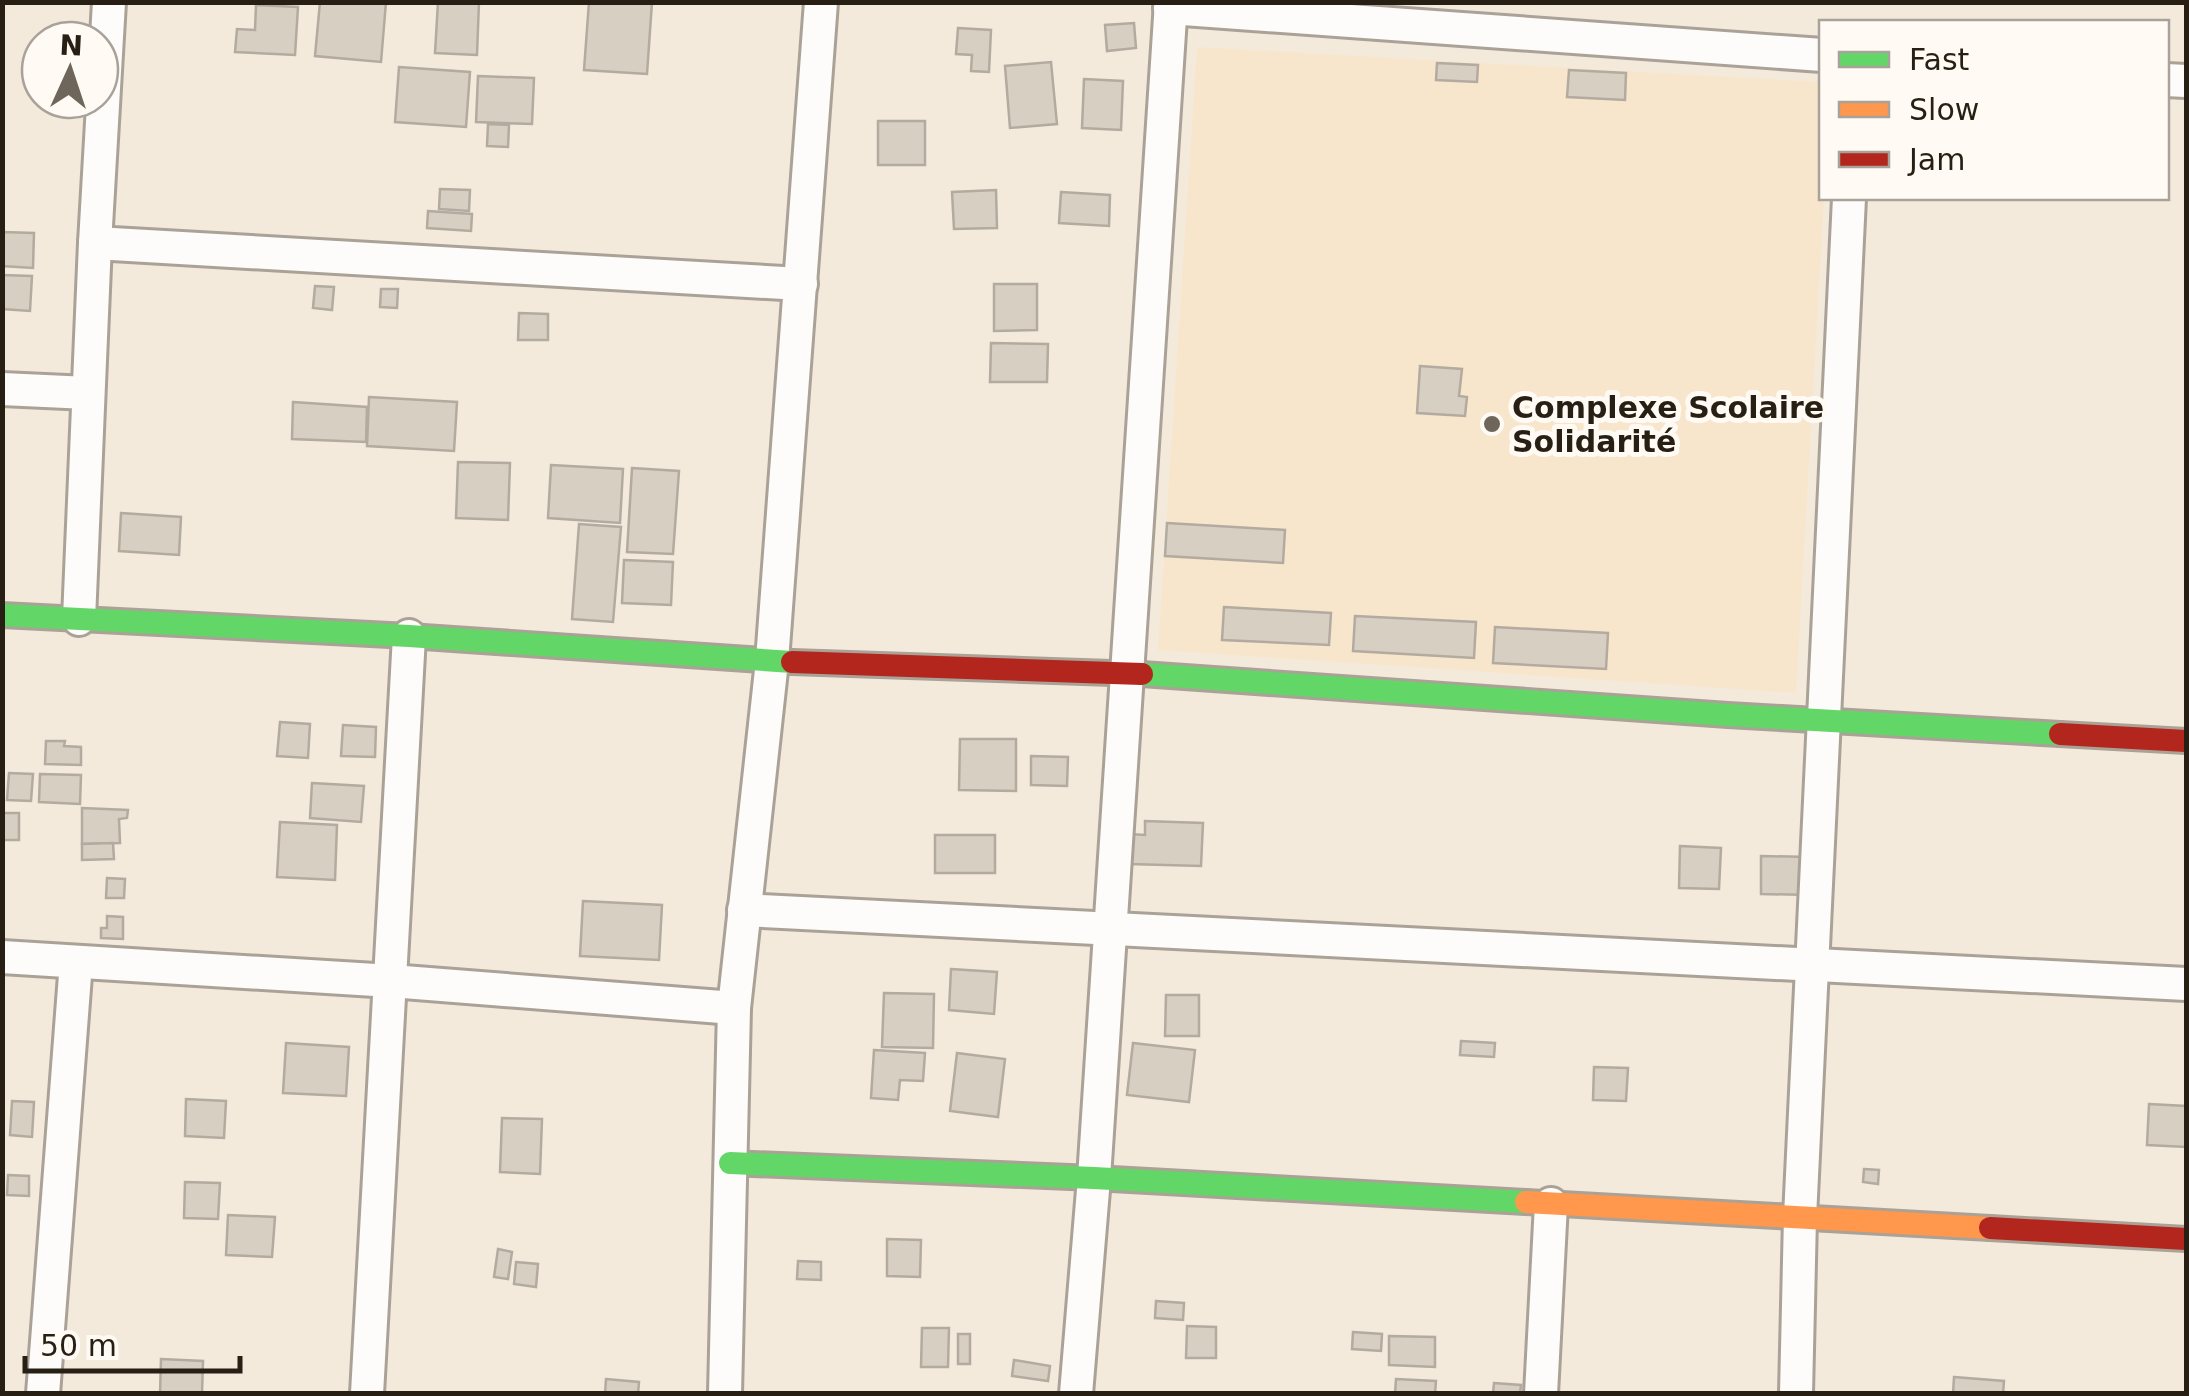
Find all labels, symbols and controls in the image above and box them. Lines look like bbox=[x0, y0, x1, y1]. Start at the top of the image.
north arrow bbox=[20, 20, 120, 120]
legend bbox=[1819, 20, 2169, 200]
text: N bbox=[59, 28, 84, 63]
text: Fast bbox=[1909, 42, 1970, 77]
text: Slow bbox=[1909, 92, 1979, 127]
text: Jam bbox=[1907, 142, 1965, 177]
place label: Complexe Scolaire Solidarité bbox=[1512, 390, 1824, 459]
marker: Complexe Scolaire Solidarité bbox=[1481, 413, 1503, 435]
scale bar bbox=[25, 1311, 240, 1373]
text: 50 m bbox=[40, 1328, 117, 1363]

